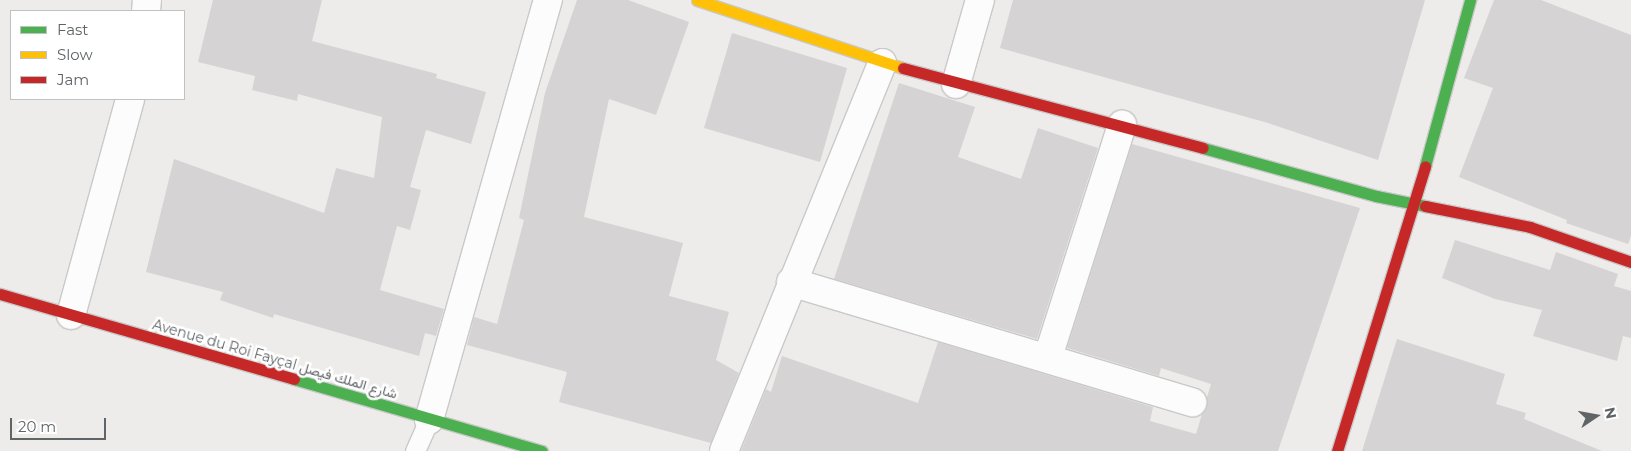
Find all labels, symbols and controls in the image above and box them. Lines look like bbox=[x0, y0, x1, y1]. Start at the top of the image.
legend bbox=[10, 10, 185, 100]
text: Fast bbox=[57, 20, 88, 39]
text: Slow bbox=[57, 45, 93, 64]
text: Jam bbox=[57, 70, 89, 89]
street label: Avenue du Roi Fayçal شارع الملك فيصل bbox=[151, 316, 399, 402]
north arrow bbox=[1571, 391, 1621, 441]
text: N bbox=[1601, 405, 1621, 420]
scale bar bbox=[12, 408, 109, 440]
text: 20 m bbox=[18, 417, 56, 436]

